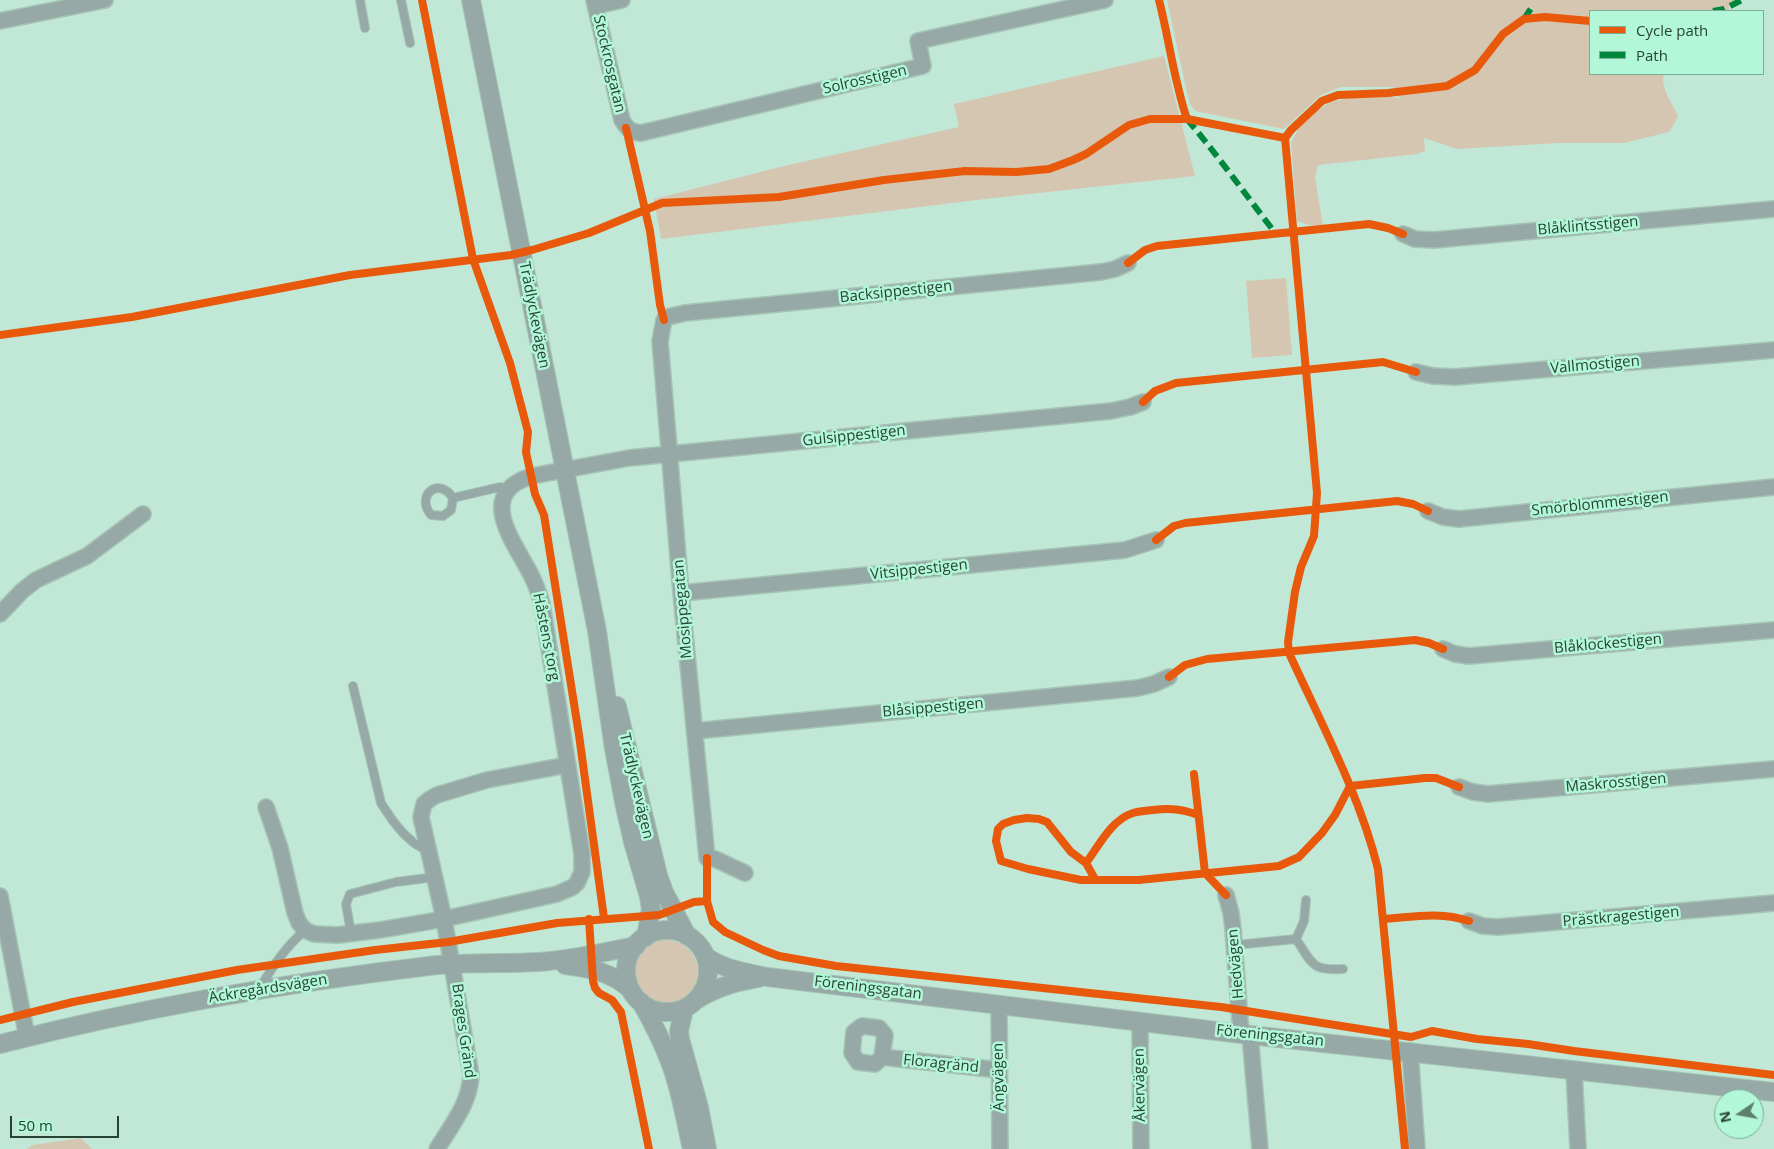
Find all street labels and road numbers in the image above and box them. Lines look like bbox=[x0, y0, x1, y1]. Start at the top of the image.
street label: Stockrosgatan bbox=[589, 14, 629, 114]
street label: Solrosstigen bbox=[821, 62, 909, 98]
street label: Blåklintsstigen bbox=[1537, 213, 1639, 239]
street label: Trädlyckevägen bbox=[515, 260, 553, 370]
street label: Backsippestigen bbox=[839, 277, 953, 307]
street label: Vallmostigen bbox=[1549, 352, 1641, 378]
street label: Gulsippestigen bbox=[802, 422, 906, 450]
street label: Smörblommestigen bbox=[1531, 488, 1669, 520]
street label: Vitsippestigen bbox=[869, 556, 969, 584]
street label: Mosippegatan bbox=[670, 559, 696, 659]
street label: Håstens torg bbox=[529, 592, 563, 682]
street label: Blåklockestigen bbox=[1553, 630, 1663, 658]
street label: Blåsippestigen bbox=[882, 695, 984, 721]
street label: Trädlyckevägen bbox=[615, 731, 657, 841]
street label: Maskrosstigen bbox=[1565, 770, 1667, 796]
street label: Prästkragestigen bbox=[1562, 903, 1680, 931]
street label: Hedvägen bbox=[1224, 928, 1248, 1000]
street label: Äckregårdsvägen bbox=[208, 971, 328, 1007]
street label: Föreningsgatan bbox=[813, 972, 923, 1004]
street label: Brages Gränd bbox=[447, 982, 479, 1080]
street label: Föreningsgatan bbox=[1215, 1021, 1325, 1051]
street label: Ängvägen bbox=[989, 1043, 1009, 1111]
street label: Åkervägen bbox=[1130, 1048, 1150, 1122]
street label: Floragränd bbox=[902, 1051, 980, 1077]

